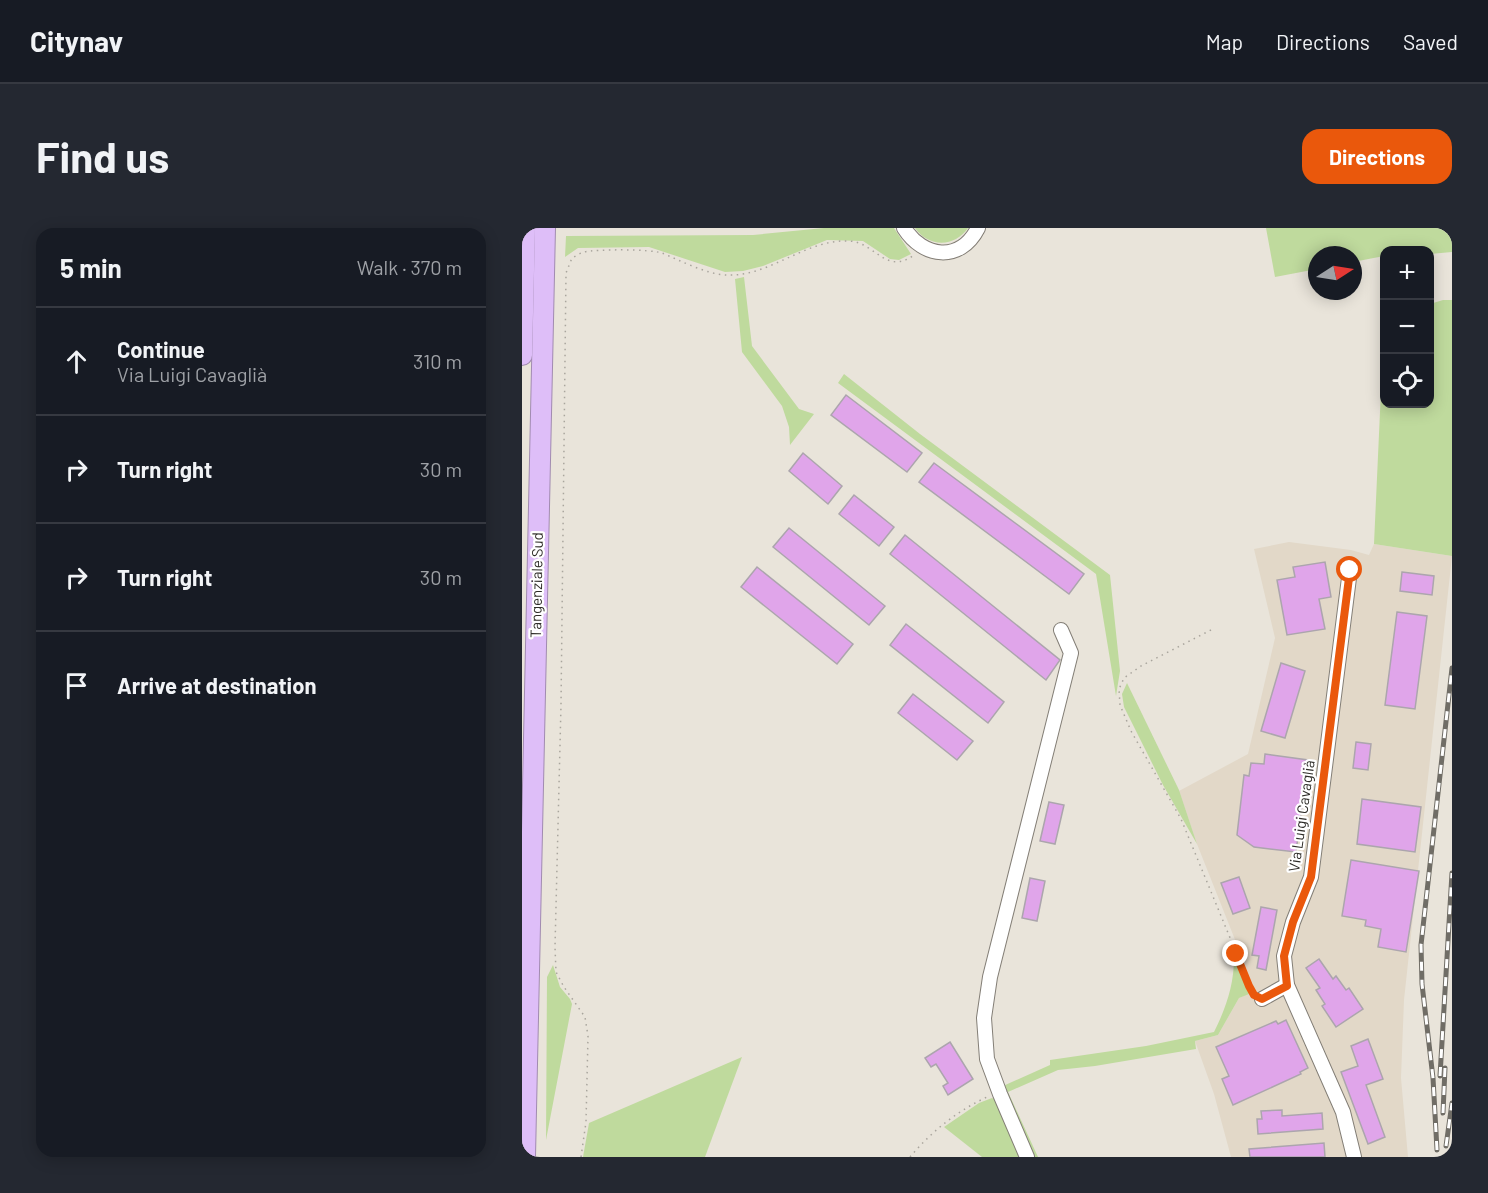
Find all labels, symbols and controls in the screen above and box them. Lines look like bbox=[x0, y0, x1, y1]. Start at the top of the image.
text: Citynav bbox=[30, 24, 123, 58]
text: Map bbox=[1206, 29, 1243, 54]
text: Directions bbox=[1276, 29, 1370, 54]
text: Saved bbox=[1403, 29, 1458, 54]
button: Directions bbox=[1302, 129, 1452, 184]
text: Find us bbox=[36, 131, 169, 181]
north arrow bbox=[1308, 246, 1362, 300]
map controls bbox=[1380, 246, 1434, 408]
button: + bbox=[1380, 246, 1434, 300]
text: 5 min bbox=[60, 252, 122, 283]
text: Walk · 370 m bbox=[357, 255, 462, 279]
button: − bbox=[1380, 300, 1434, 354]
text: Continue bbox=[117, 336, 205, 362]
icon: ahead bbox=[60, 345, 93, 378]
text: 310 m bbox=[413, 349, 462, 373]
button: locate bbox=[1380, 354, 1434, 408]
text: Via Luigi Cavaglià bbox=[117, 362, 267, 386]
icon: right bbox=[60, 453, 93, 486]
text: Turn right bbox=[117, 456, 212, 482]
text: 30 m bbox=[420, 457, 462, 481]
street label: Tangenziale Sud bbox=[526, 532, 546, 638]
route start bbox=[1336, 556, 1362, 582]
icon: right bbox=[60, 561, 93, 594]
text: Turn right bbox=[117, 564, 212, 590]
text: 30 m bbox=[420, 565, 462, 589]
icon: arrive bbox=[60, 669, 93, 702]
text: Arrive at destination bbox=[117, 672, 316, 698]
street label: Via Luigi Cavaglià bbox=[1284, 759, 1318, 873]
route end bbox=[1222, 940, 1248, 966]

